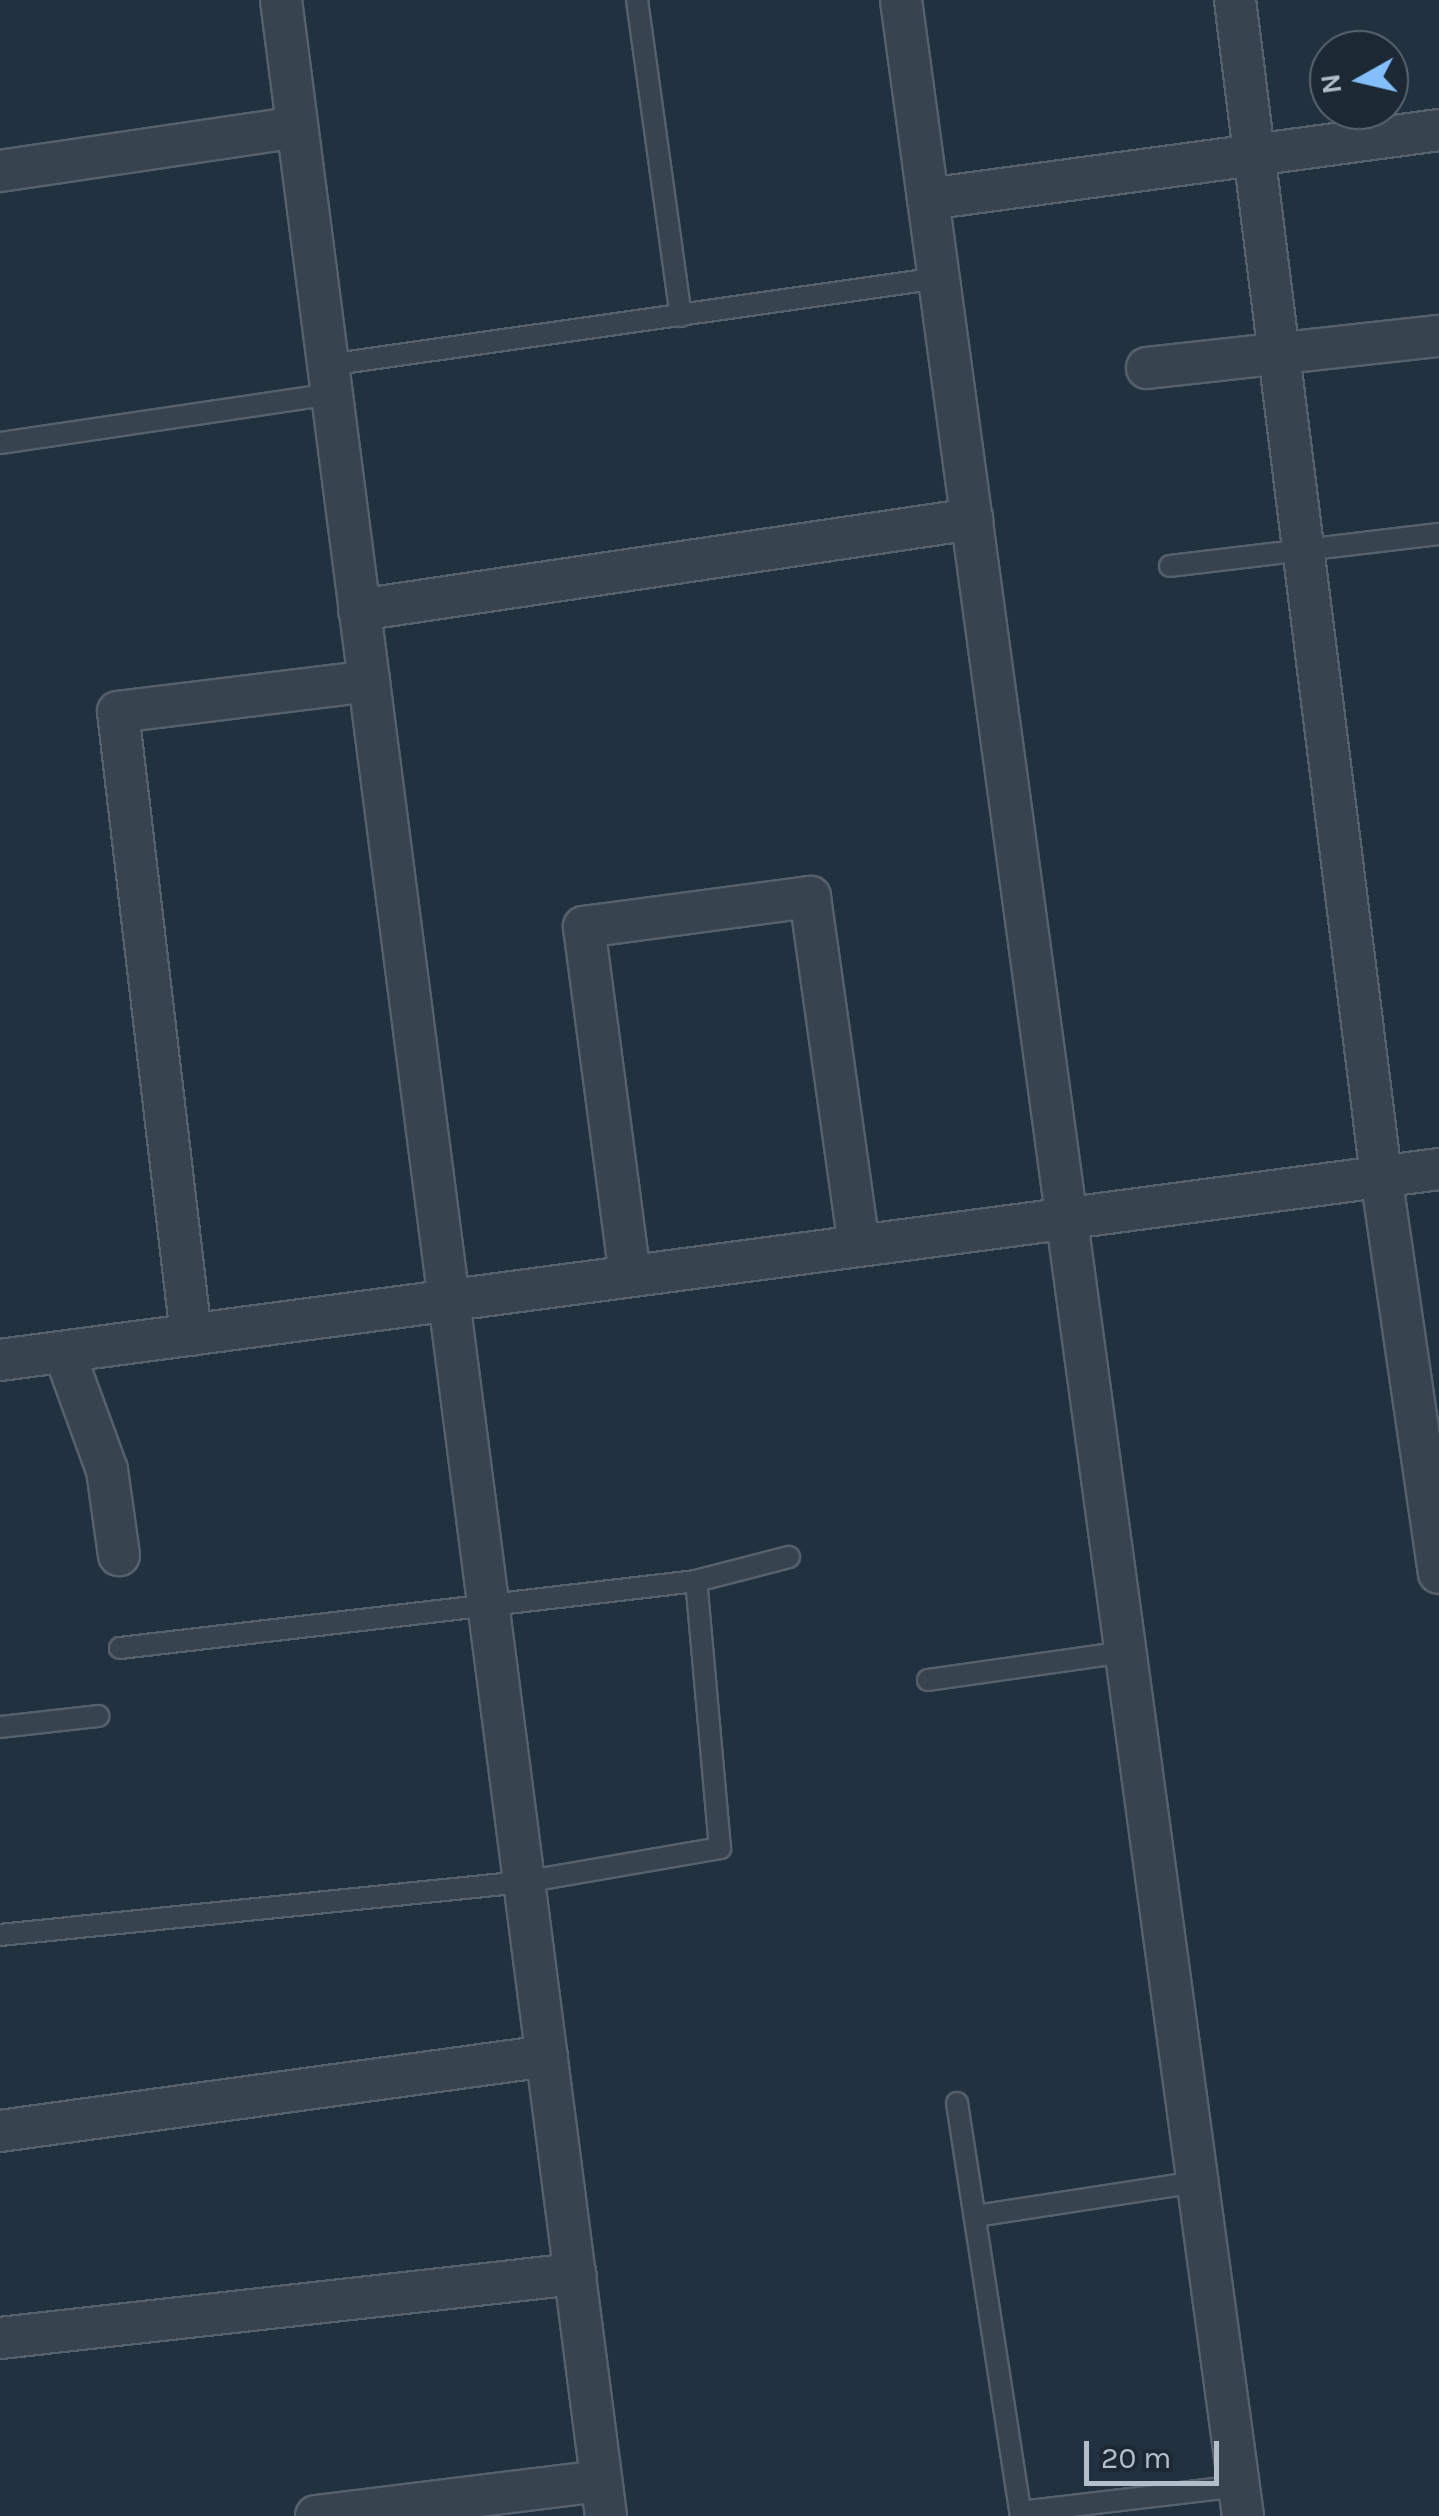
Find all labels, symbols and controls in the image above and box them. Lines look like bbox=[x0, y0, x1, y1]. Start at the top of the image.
north arrow bbox=[1309, 30, 1409, 130]
text: N bbox=[1313, 72, 1349, 96]
scale bar bbox=[1089, 2421, 1224, 2483]
text: 20 m bbox=[1101, 2440, 1171, 2476]

